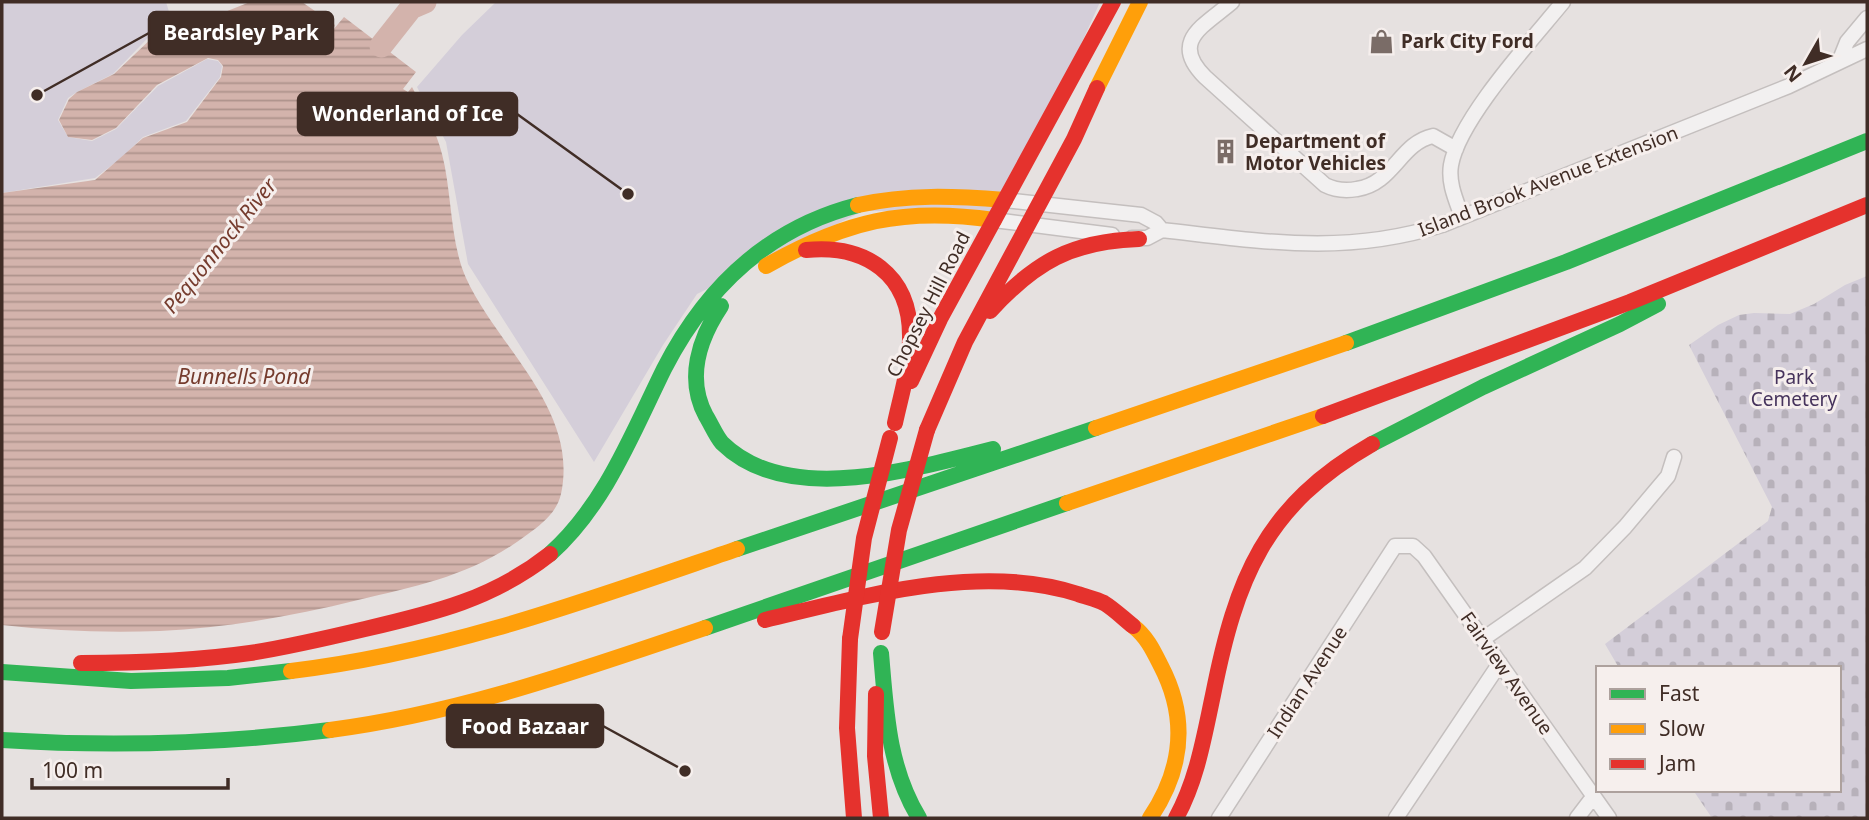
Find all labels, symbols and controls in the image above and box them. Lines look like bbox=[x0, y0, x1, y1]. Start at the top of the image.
callout: Beardsley Park bbox=[149, 12, 333, 54]
text: Beardsley Park bbox=[163, 18, 320, 46]
shop icon: Park City Ford bbox=[1367, 27, 1395, 55]
place label: Park City Ford bbox=[1401, 28, 1534, 54]
north arrow bbox=[1771, 28, 1841, 98]
text: N bbox=[1778, 60, 1808, 88]
callout: Wonderland of Ice bbox=[298, 93, 517, 135]
text: Wonderland of Ice bbox=[312, 99, 504, 127]
street label: Island Brook Avenue Extension bbox=[1414, 119, 1682, 243]
place label: Department of Motor Vehicles bbox=[1245, 128, 1387, 176]
building icon: Department of Motor Vehicles bbox=[1211, 138, 1239, 166]
water label: Pequonnock River bbox=[156, 171, 283, 319]
street label: Chopsey Hill Road bbox=[880, 227, 976, 381]
water label: Bunnells Pond bbox=[178, 362, 311, 390]
park label: Park Cemetery bbox=[1751, 364, 1837, 412]
street label: Fairview Avenue bbox=[1455, 606, 1559, 740]
street label: Indian Avenue bbox=[1261, 621, 1353, 743]
legend bbox=[1596, 666, 1841, 792]
text: Fast bbox=[1659, 679, 1700, 707]
callout: Food Bazaar bbox=[447, 705, 603, 747]
text: Food Bazaar bbox=[461, 712, 590, 740]
text: Slow bbox=[1659, 714, 1705, 742]
scale bar bbox=[32, 746, 228, 790]
text: Jam bbox=[1657, 749, 1696, 777]
text: 100 m bbox=[42, 756, 103, 784]

